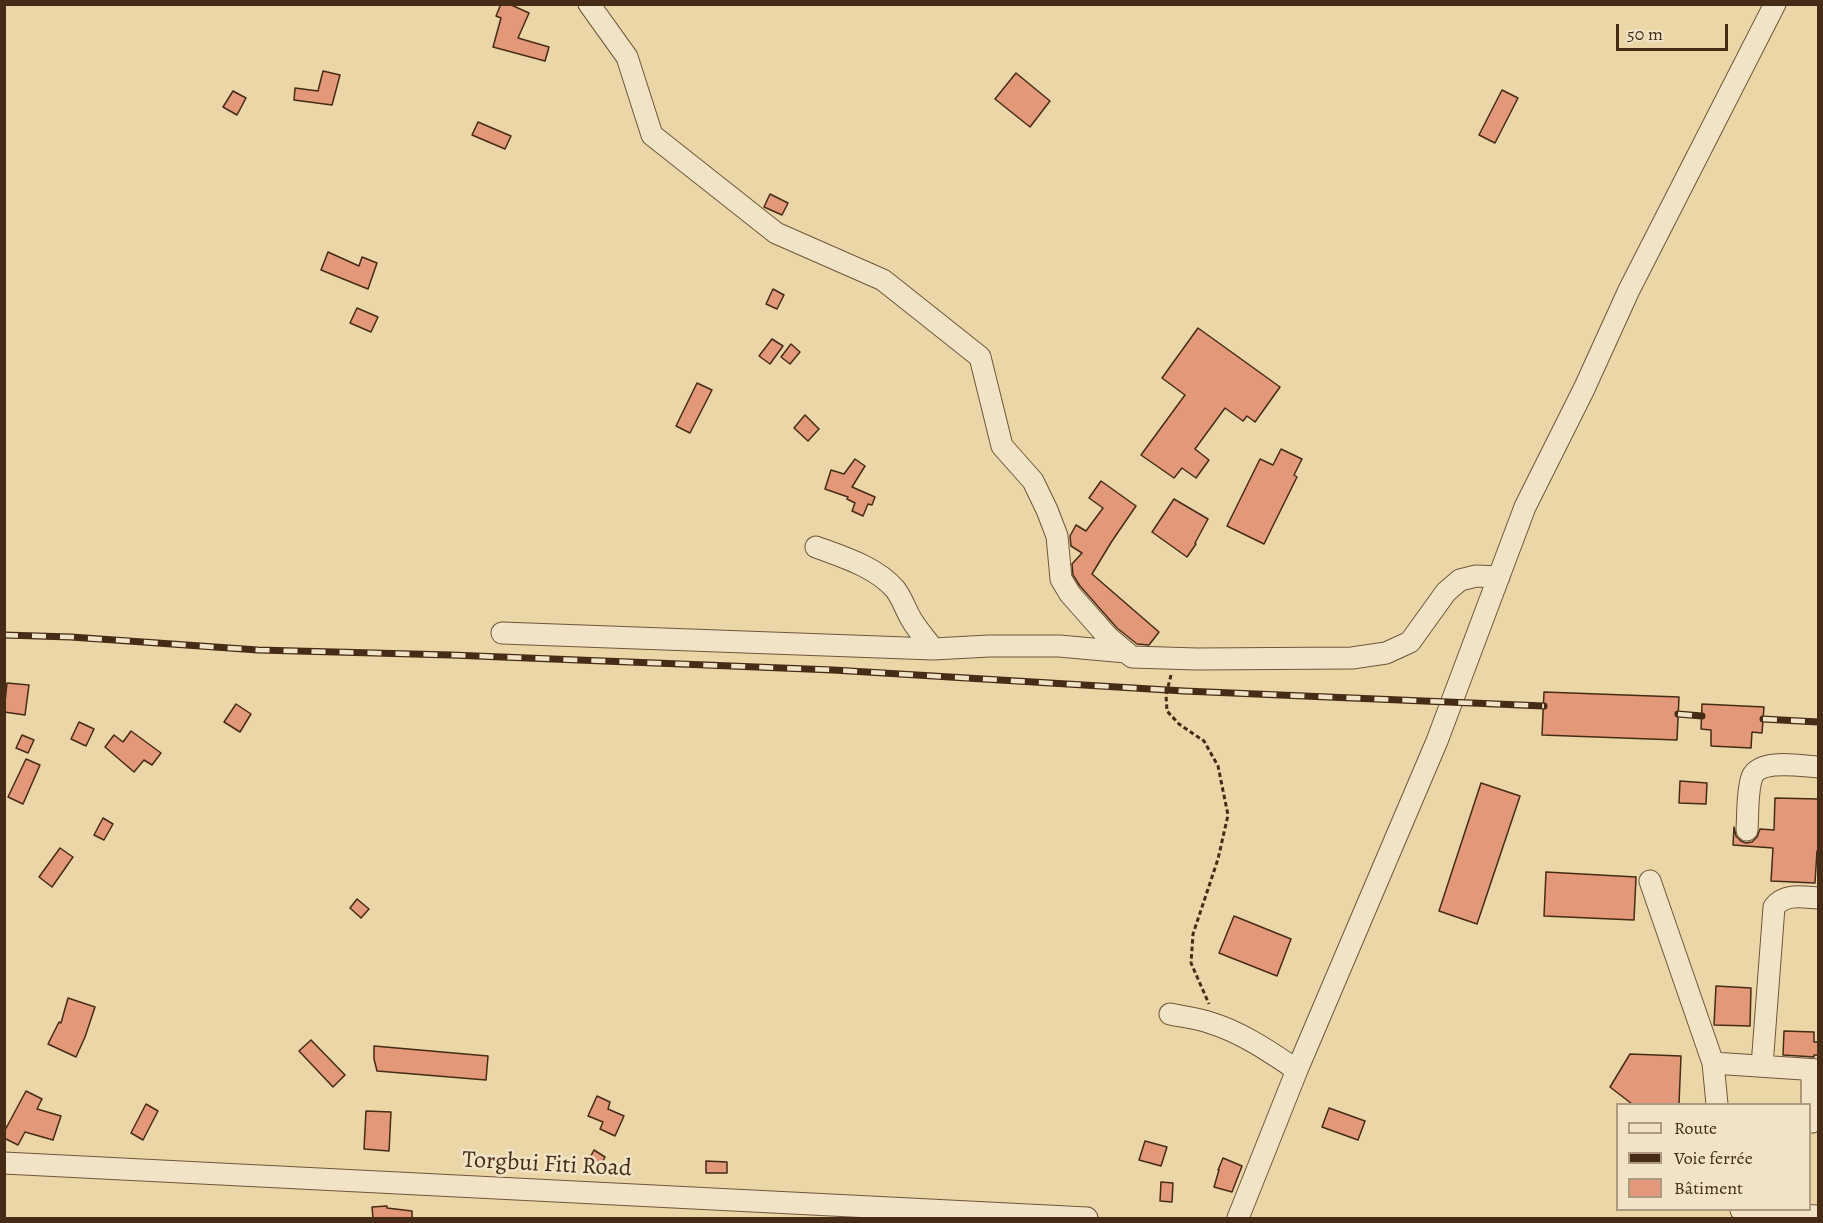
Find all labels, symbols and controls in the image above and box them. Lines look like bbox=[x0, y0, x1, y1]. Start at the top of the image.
scale bar bbox=[1619, 12, 1732, 50]
text: 50 m bbox=[1627, 22, 1663, 46]
legend bbox=[1616, 1103, 1811, 1211]
text: Route bbox=[1674, 1116, 1717, 1140]
street label: Torgbui Fiti Road bbox=[462, 1146, 632, 1184]
text: Voie ferrée bbox=[1674, 1146, 1753, 1170]
text: Bâtiment bbox=[1674, 1176, 1743, 1200]

